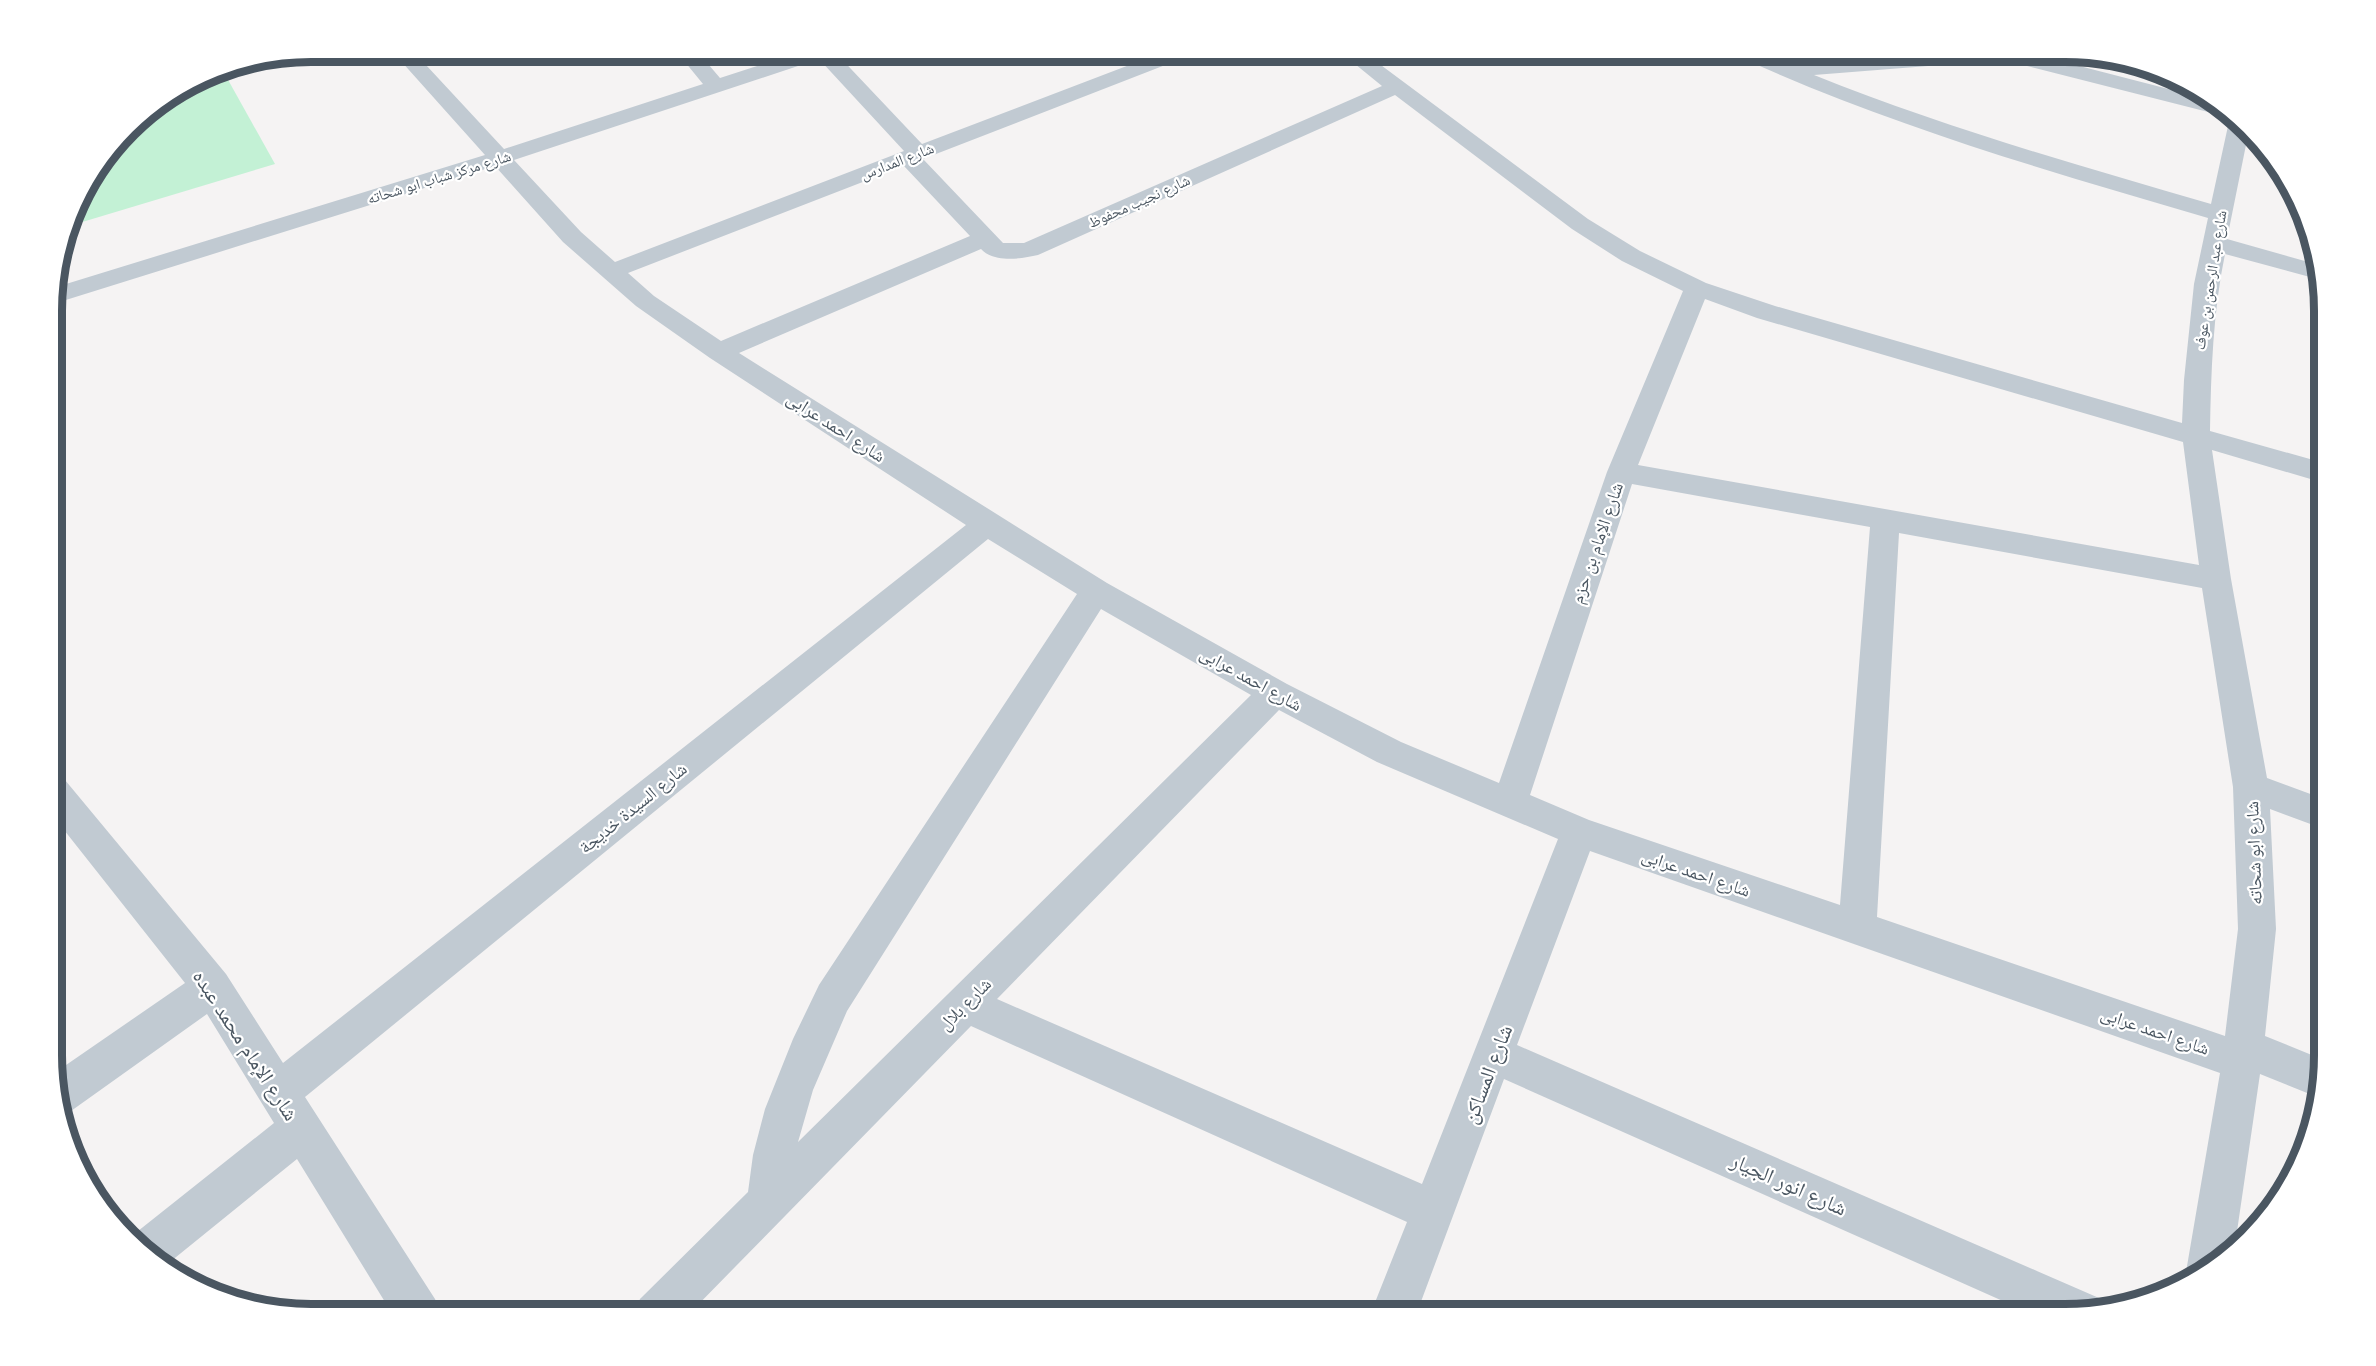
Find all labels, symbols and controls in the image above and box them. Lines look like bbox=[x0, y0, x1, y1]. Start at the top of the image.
street label: شارع المدارس bbox=[858, 138, 937, 185]
street label: شارع مركز شباب ابو شحاته bbox=[365, 146, 514, 209]
street label: شارع نجيب محفوظ bbox=[1085, 170, 1193, 233]
street label: شارع عبد الرحمن بن عوف bbox=[2190, 209, 2231, 351]
street label: شارع احمد عرابى bbox=[782, 387, 890, 467]
street label: شارع الإمام بن حزم bbox=[1566, 480, 1629, 607]
street label: شارع احمد عرابى bbox=[1196, 642, 1306, 716]
street label: شارع السيدة خديجة bbox=[575, 758, 691, 858]
street label: شارع ابو شحاته bbox=[2241, 801, 2267, 905]
street label: شارع احمد عرابى bbox=[1639, 844, 1753, 902]
street label: شارع الإمام محمد عبده bbox=[186, 965, 304, 1126]
street label: شارع بلال bbox=[934, 973, 996, 1035]
street label: شارع احمد عرابى bbox=[2098, 1002, 2212, 1060]
street label: شارع المساكن bbox=[1457, 1021, 1518, 1127]
street label: شارع انور الجيار bbox=[1726, 1147, 1851, 1222]

